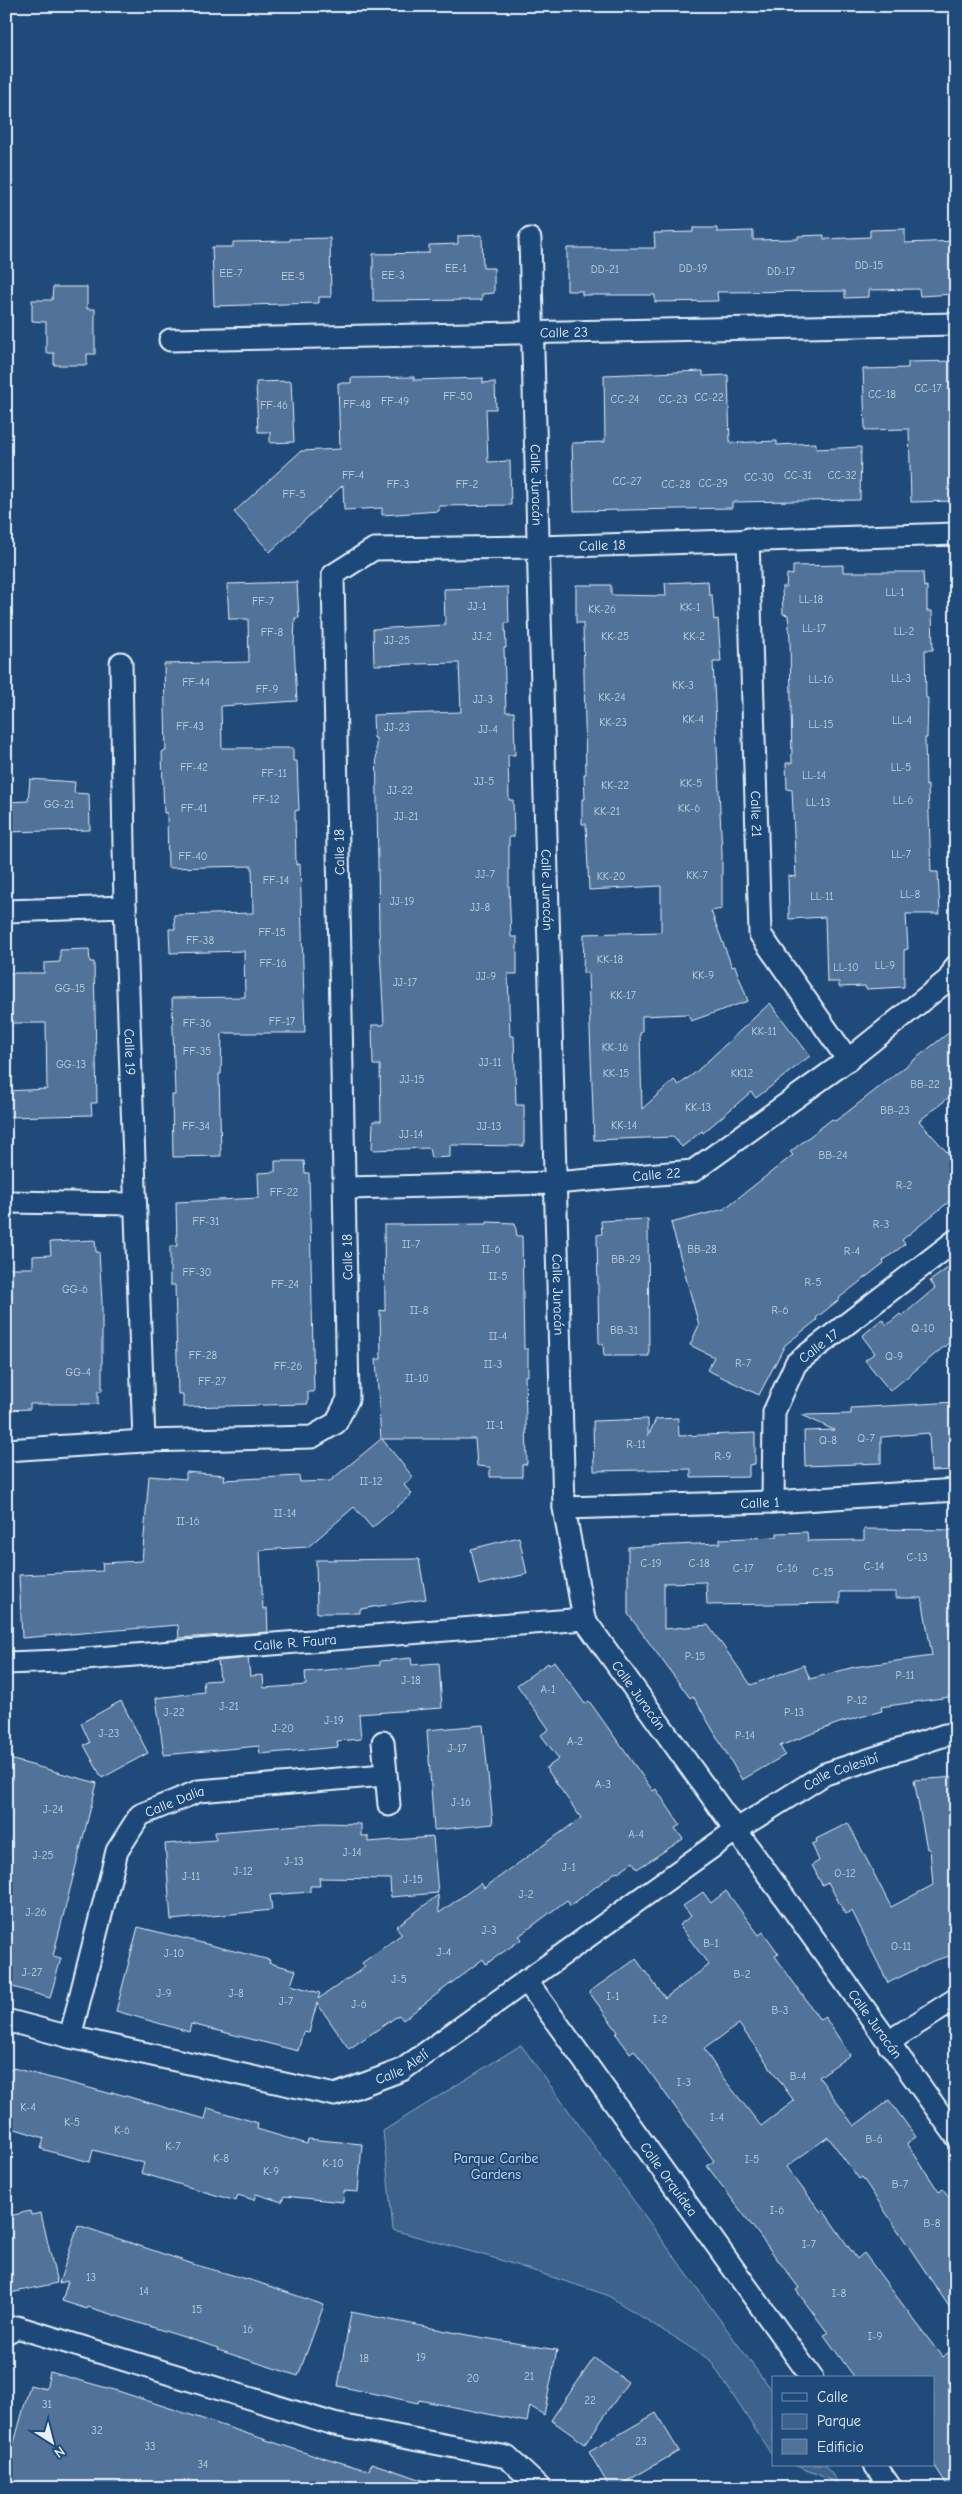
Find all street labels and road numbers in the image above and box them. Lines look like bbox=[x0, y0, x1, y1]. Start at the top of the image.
street label: Calle 23 bbox=[540, 323, 588, 341]
street label: Calle Juracán bbox=[527, 444, 546, 526]
street label: Calle 18 bbox=[579, 536, 626, 555]
street label: Calle 21 bbox=[747, 790, 765, 837]
street label: Calle 18 bbox=[331, 829, 348, 875]
street label: Calle Juracán bbox=[537, 849, 557, 931]
street label: Calle 19 bbox=[120, 1028, 139, 1076]
street label: Calle 22 bbox=[632, 1164, 681, 1185]
street label: Calle 18 bbox=[339, 1234, 356, 1280]
street label: Calle Juracán bbox=[548, 1254, 567, 1336]
street label: Calle 17 bbox=[795, 1325, 842, 1367]
street label: Calle 1 bbox=[740, 1494, 780, 1512]
street label: Calle R. Faura bbox=[253, 1631, 337, 1654]
street label: Calle Juracán bbox=[608, 1657, 669, 1733]
street label: Calle Colesibí bbox=[800, 1749, 881, 1795]
street label: Calle Dalia bbox=[142, 1783, 205, 1821]
street label: Calle Juracán bbox=[844, 1986, 906, 2062]
street label: Calle Alelí bbox=[373, 2045, 432, 2088]
street label: Calle Orquídea bbox=[636, 2139, 701, 2220]

